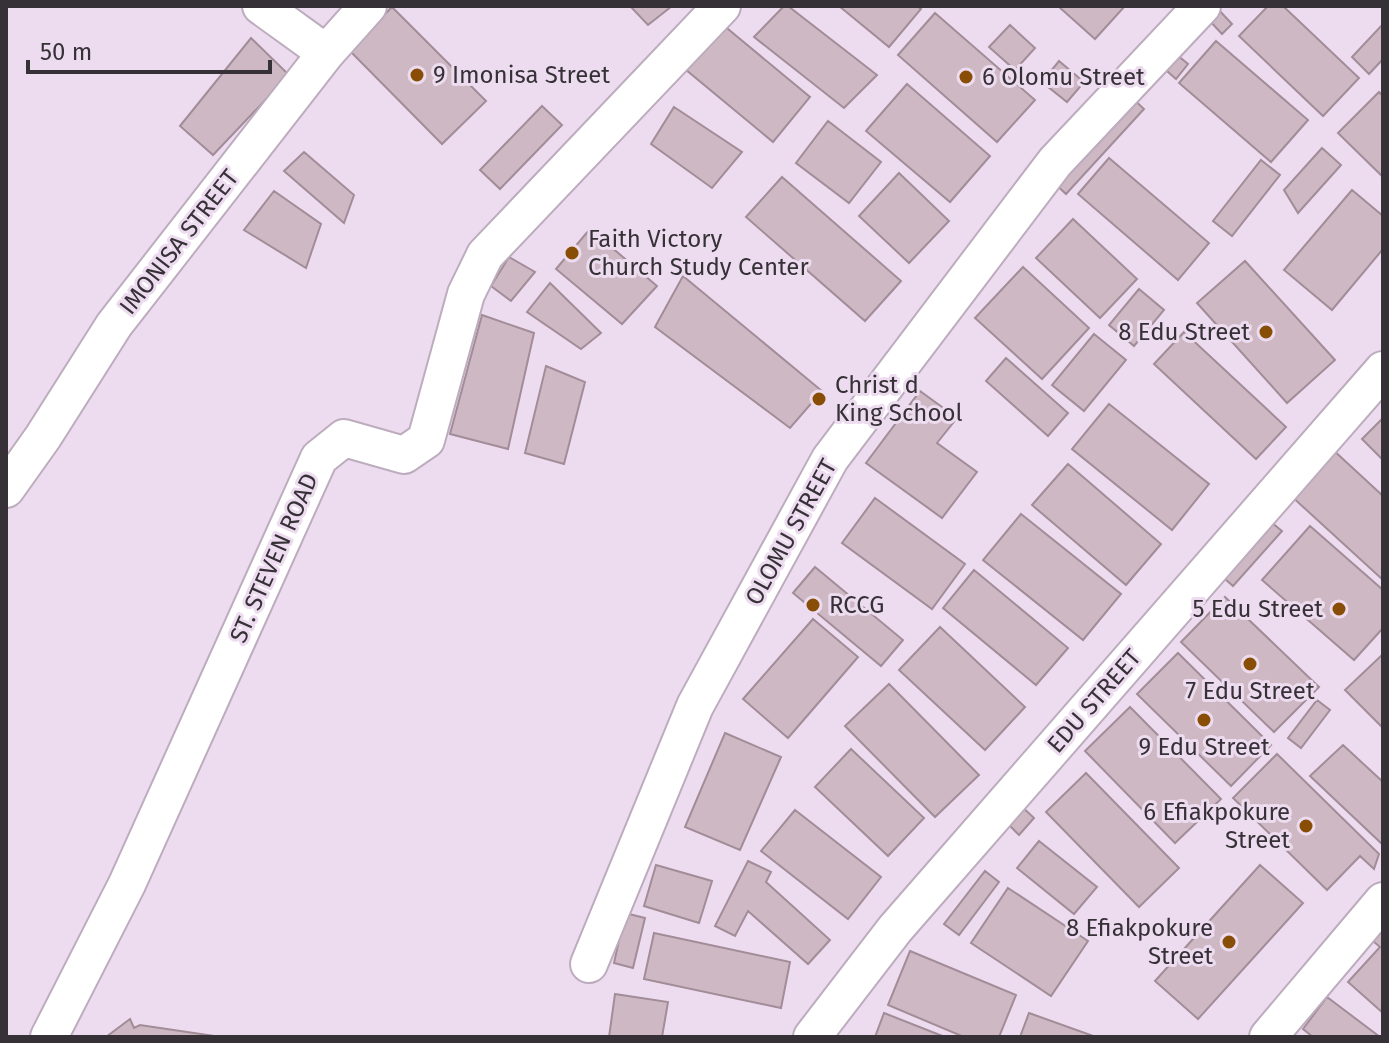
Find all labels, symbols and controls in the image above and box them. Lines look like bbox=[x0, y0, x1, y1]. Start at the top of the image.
scale bar bbox=[28, 24, 270, 74]
text: 50 m bbox=[40, 38, 92, 66]
place label: 9 Imonisa Street bbox=[433, 61, 610, 89]
place label: 6 Olomu Street bbox=[982, 63, 1145, 91]
marker: 9 Imonisa Street bbox=[408, 66, 426, 84]
marker: 6 Olomu Street bbox=[957, 68, 975, 86]
street label: IMONISA STREET bbox=[114, 163, 245, 320]
place label: Faith Victory Church Study Center bbox=[588, 225, 809, 281]
marker: Faith Victory Church Study Center bbox=[563, 244, 581, 262]
place label: 8 Edu Street bbox=[1118, 318, 1250, 346]
marker: 8 Edu Street bbox=[1257, 323, 1275, 341]
place label: Christ d King School bbox=[835, 371, 963, 427]
marker: Christ d King School bbox=[810, 390, 828, 408]
street label: OLOMU STREET bbox=[739, 454, 843, 610]
street label: ST. STEVEN ROAD bbox=[224, 469, 324, 647]
place label: RCCG bbox=[829, 591, 884, 619]
place label: 5 Edu Street bbox=[1192, 595, 1323, 623]
marker: RCCG bbox=[804, 596, 822, 614]
marker: 5 Edu Street bbox=[1330, 600, 1348, 618]
street label: EDU STREET bbox=[1041, 643, 1147, 759]
marker: 7 Edu Street bbox=[1241, 655, 1259, 673]
place label: 7 Edu Street bbox=[1185, 677, 1315, 705]
marker: 9 Edu Street bbox=[1195, 711, 1213, 729]
place label: 9 Edu Street bbox=[1138, 733, 1270, 761]
place label: 6 Efiakpokure Street bbox=[1143, 798, 1290, 854]
marker: 6 Efiakpokure Street bbox=[1297, 817, 1315, 835]
place label: 8 Efiakpokure Street bbox=[1066, 914, 1213, 970]
marker: 8 Efiakpokure Street bbox=[1220, 933, 1238, 951]

